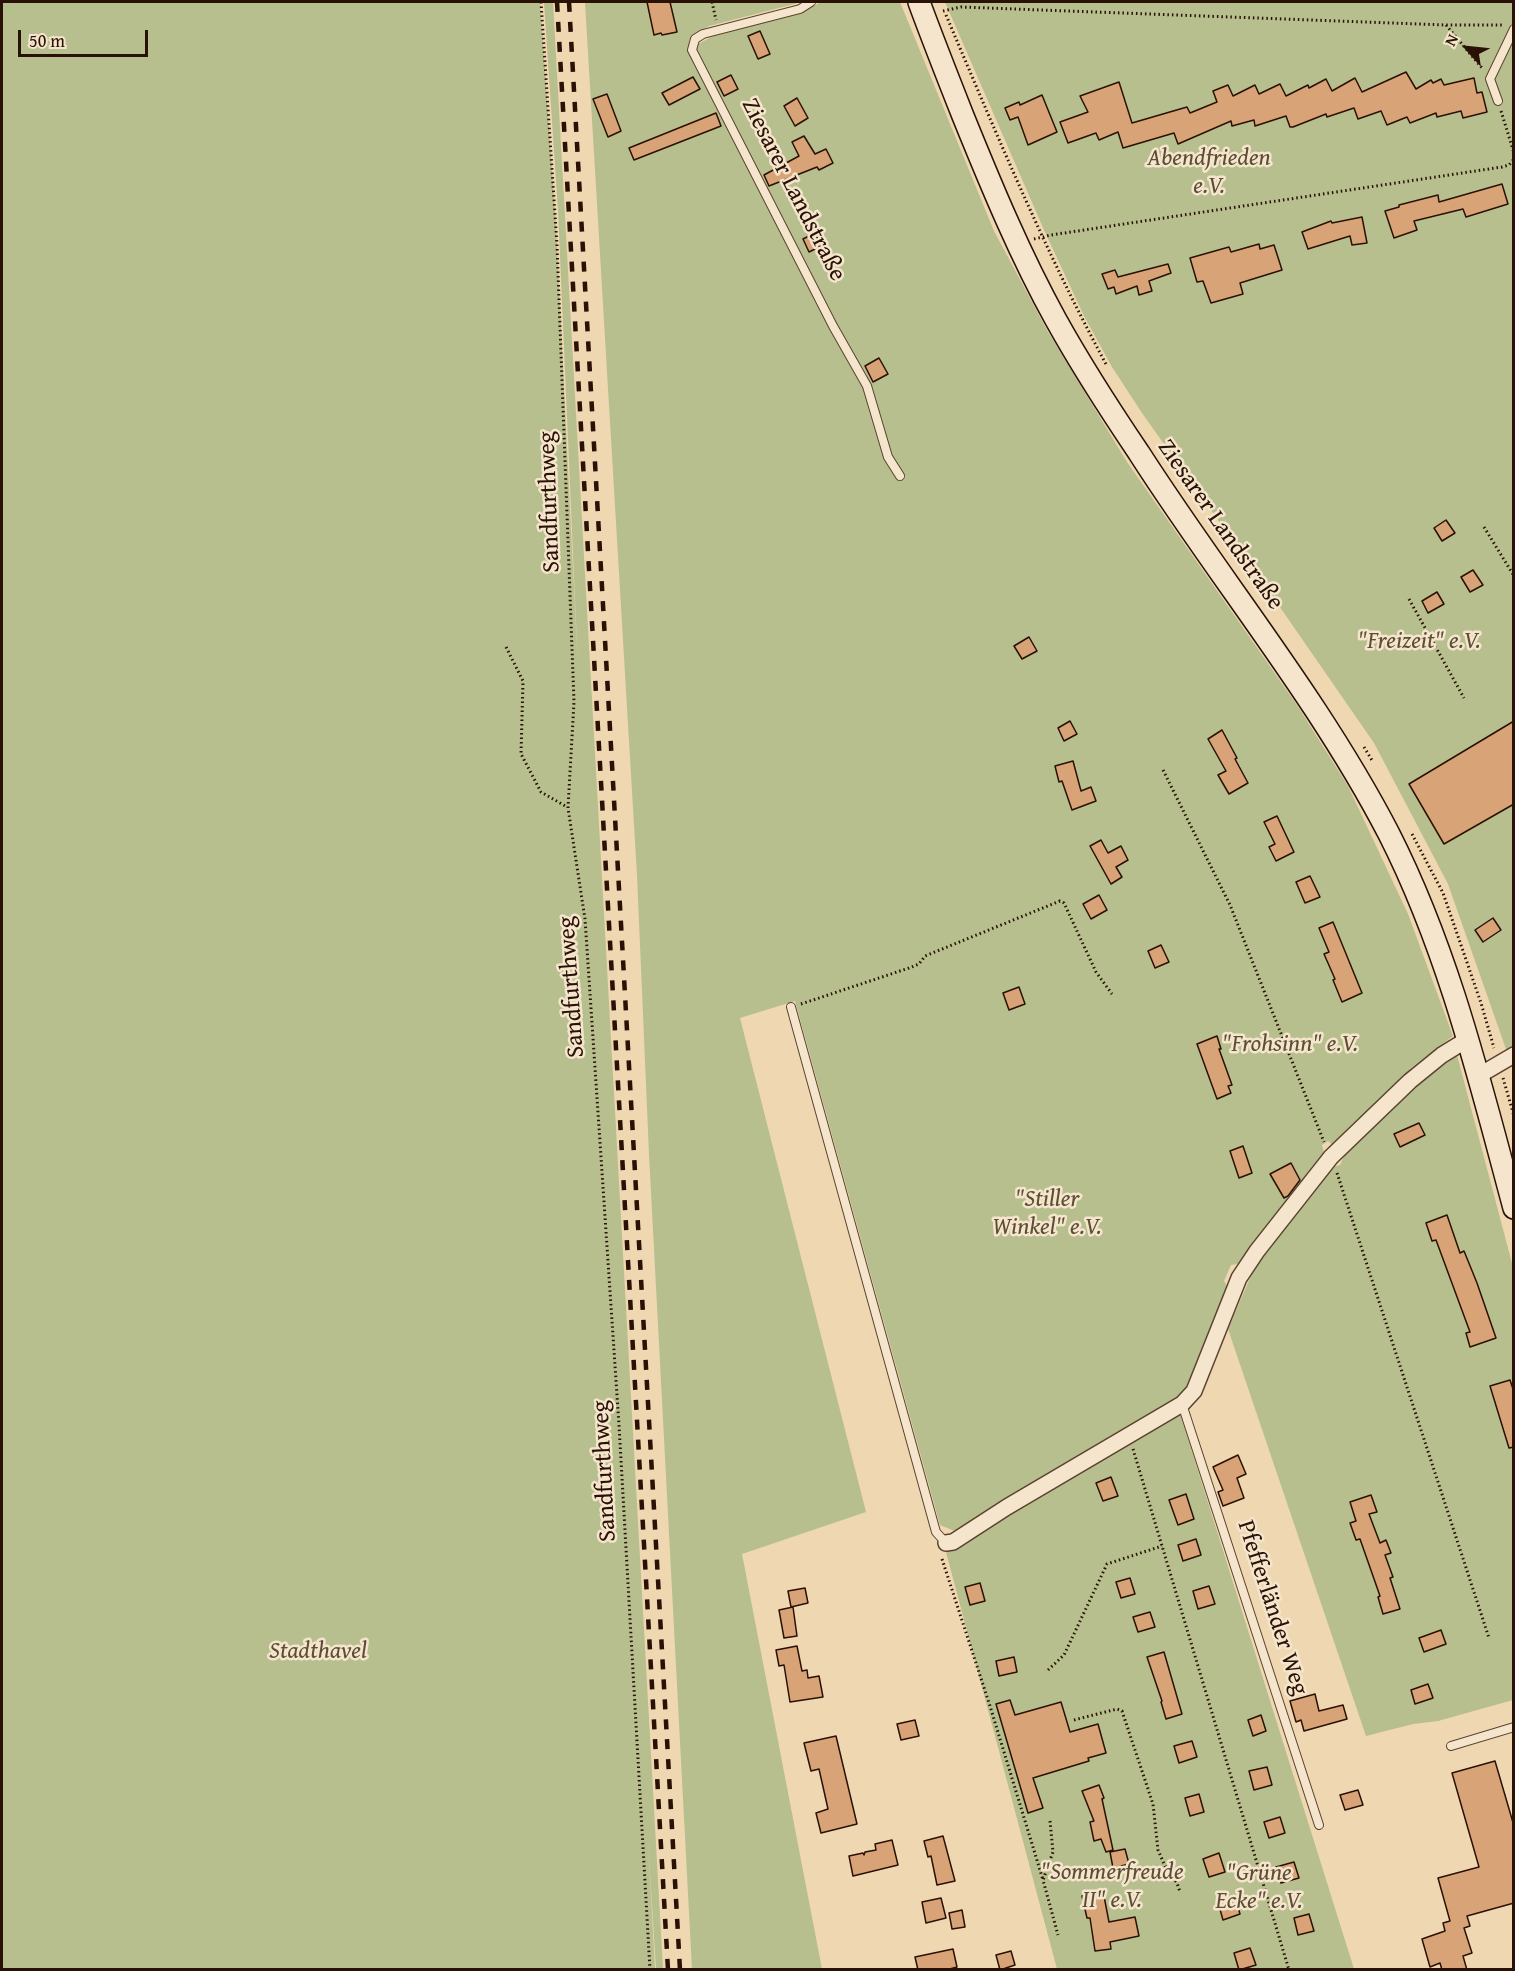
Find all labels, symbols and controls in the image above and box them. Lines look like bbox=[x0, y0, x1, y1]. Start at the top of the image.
scale bar bbox=[21, 18, 152, 56]
north arrow bbox=[1437, 18, 1497, 78]
text: 50 m bbox=[29, 27, 65, 54]
text: N bbox=[1438, 30, 1464, 50]
street label: Ziesarer Landstraße bbox=[734, 94, 852, 286]
park label: Abendfrieden e.V. bbox=[1147, 145, 1271, 201]
street label: Sandfurthweg bbox=[533, 431, 567, 573]
street label: Ziesarer Landstraße bbox=[1150, 434, 1290, 616]
park label: "Freizeit" e.V. bbox=[1358, 628, 1480, 656]
street label: Sandfurthweg bbox=[553, 915, 591, 1059]
park label: "Frohsinn" e.V. bbox=[1222, 1031, 1358, 1059]
park label: "Stiller Winkel" e.V. bbox=[992, 1186, 1102, 1242]
street label: Sandfurthweg bbox=[587, 1400, 623, 1542]
street label: Pfefferländer Weg bbox=[1230, 1517, 1314, 1699]
park label: Stadthavel bbox=[269, 1638, 367, 1666]
park label: "Sommerfreude II" e.V. bbox=[1040, 1859, 1184, 1915]
park label: "Grüne Ecke" e.V. bbox=[1216, 1860, 1302, 1916]

